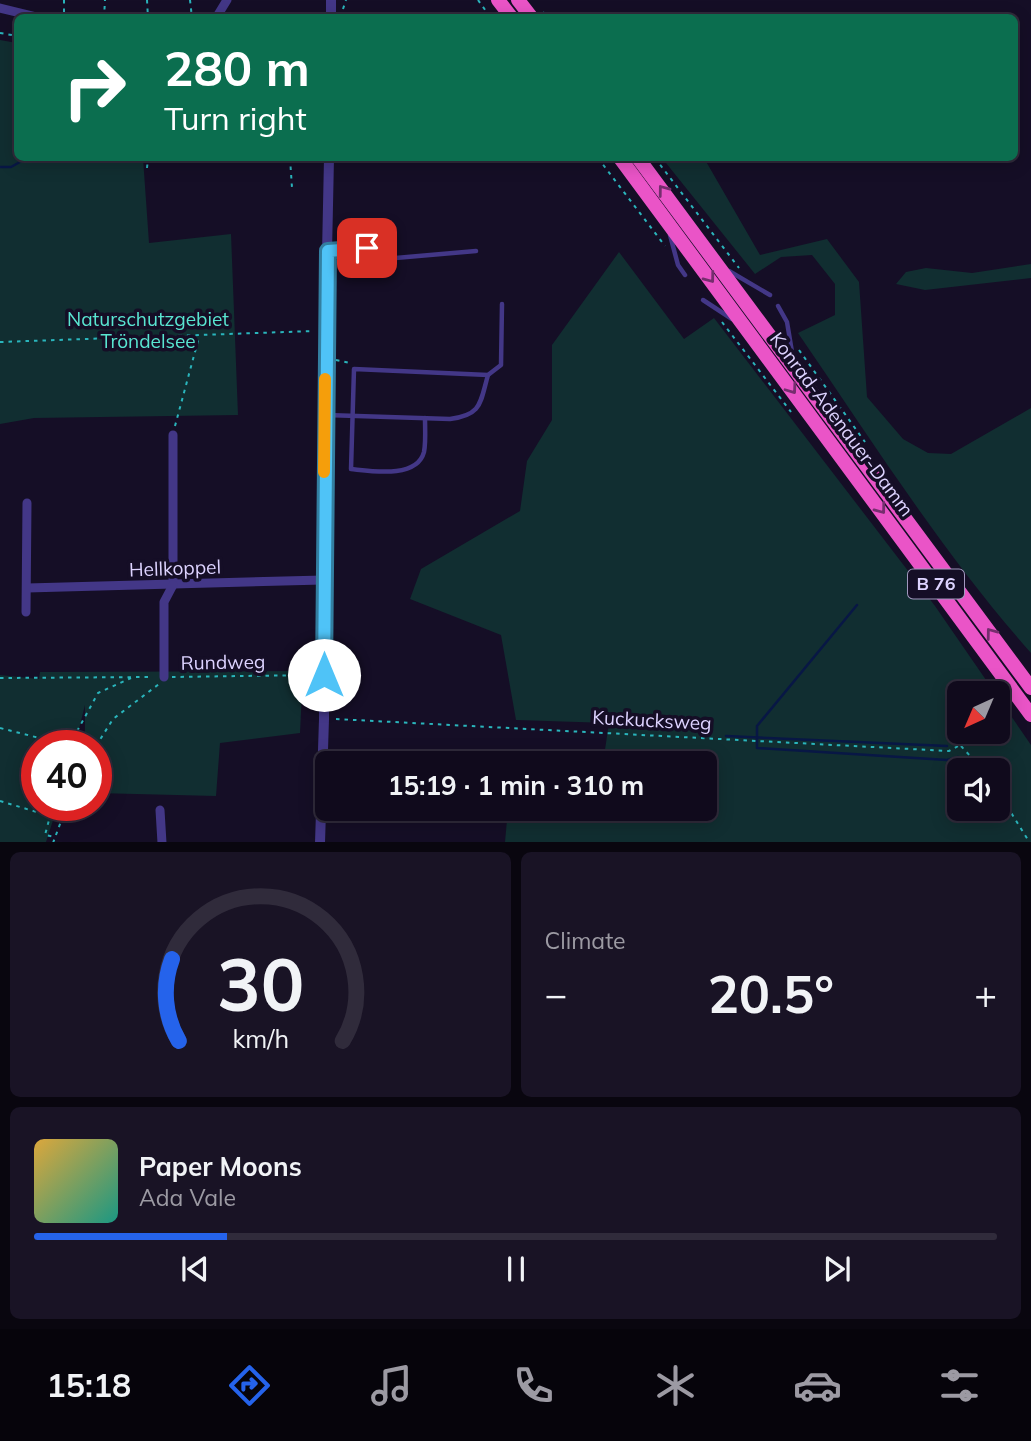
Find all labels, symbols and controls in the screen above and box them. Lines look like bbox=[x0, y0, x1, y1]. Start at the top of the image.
text: 280 m bbox=[164, 37, 310, 98]
icon: right bbox=[49, 42, 140, 133]
text: Turn right bbox=[164, 98, 307, 138]
one-way arrow bbox=[658, 185, 671, 198]
pin bbox=[337, 218, 397, 278]
icon: arrive bbox=[348, 229, 386, 267]
one-way arrow bbox=[702, 271, 714, 283]
park label: Naturschutzgebiet Tröndelsee bbox=[67, 307, 229, 353]
street label: Konrad-Adenauer-Damm bbox=[765, 327, 919, 521]
one-way arrow bbox=[783, 381, 796, 394]
one-way arrow bbox=[872, 501, 885, 514]
street label: Hellkoppel bbox=[129, 554, 221, 582]
road number: B 76 bbox=[908, 570, 964, 598]
one-way arrow bbox=[987, 628, 999, 640]
position arrow bbox=[287, 638, 361, 712]
street label: Rundweg bbox=[180, 649, 266, 675]
north arrow bbox=[947, 681, 1010, 744]
map controls bbox=[947, 681, 1010, 821]
street label: Kuckucksweg bbox=[592, 705, 712, 735]
speed limit sign: 40 bbox=[21, 730, 112, 821]
button: sound bbox=[947, 758, 1010, 821]
text: 15:19 · 1 min · 310 m bbox=[388, 769, 644, 802]
text: Climate bbox=[545, 926, 626, 955]
text: 30 bbox=[217, 938, 304, 1029]
text: 20.5° bbox=[708, 961, 834, 1026]
text: − bbox=[545, 970, 567, 1018]
text: + bbox=[974, 970, 997, 1018]
text: km/h bbox=[232, 1022, 289, 1053]
text: Paper Moons bbox=[139, 1150, 302, 1183]
text: Ada Vale bbox=[139, 1183, 236, 1212]
icon: previous bbox=[176, 1250, 214, 1288]
icon: pause bbox=[497, 1250, 535, 1288]
icon: next bbox=[818, 1250, 856, 1288]
icon: directions bbox=[225, 1361, 274, 1410]
icon: music bbox=[367, 1361, 416, 1410]
icon: phone bbox=[509, 1361, 558, 1410]
icon: climate bbox=[651, 1361, 700, 1410]
icon: car bbox=[793, 1361, 842, 1410]
icon: filters bbox=[935, 1361, 984, 1410]
text: 15:18 bbox=[47, 1365, 131, 1405]

